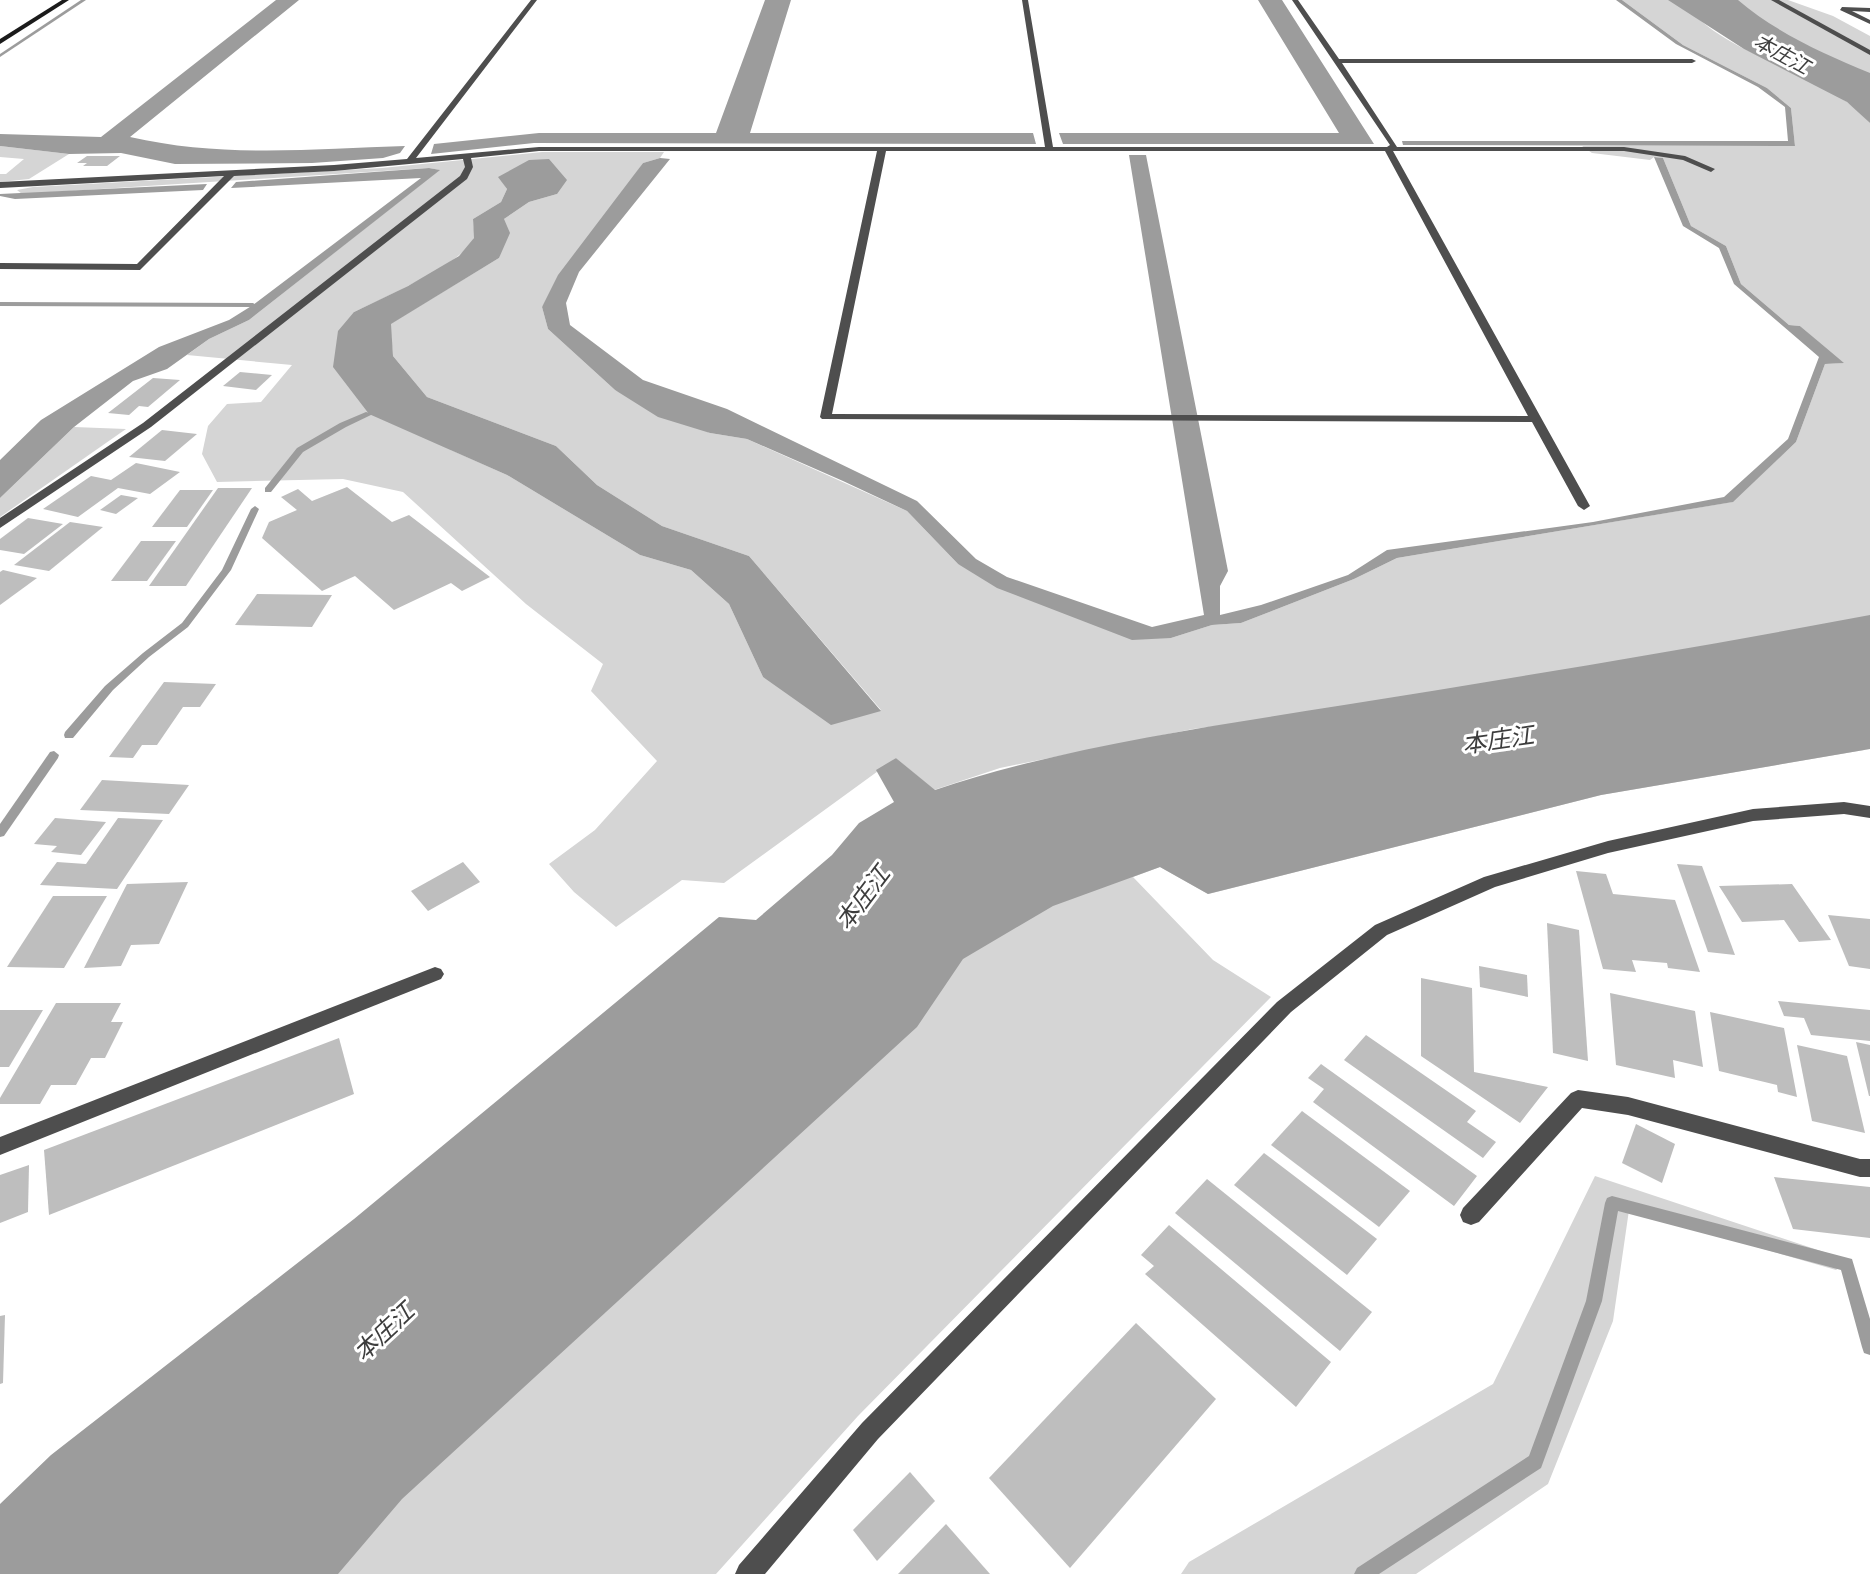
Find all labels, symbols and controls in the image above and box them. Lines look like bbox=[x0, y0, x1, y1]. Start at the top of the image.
water label: 本庄江 bbox=[1750, 29, 1816, 80]
water label: 本庄江 bbox=[1460, 721, 1539, 759]
water label: 本庄江 bbox=[830, 858, 898, 935]
water label: 本庄江 bbox=[348, 1295, 422, 1367]

